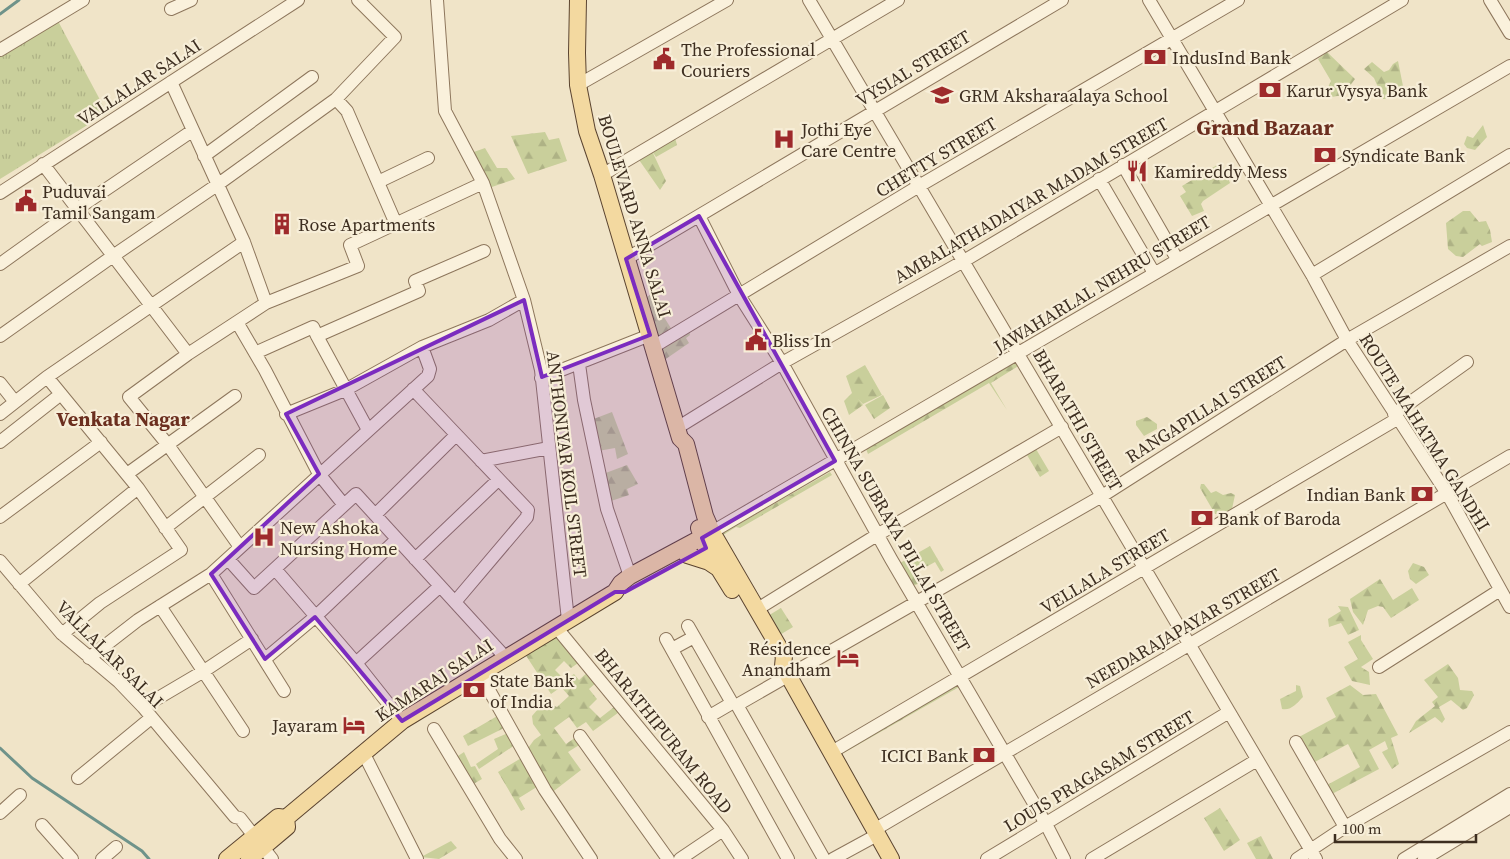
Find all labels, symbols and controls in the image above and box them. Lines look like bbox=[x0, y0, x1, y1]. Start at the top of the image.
street label: VYSIAL STREET bbox=[851, 24, 975, 112]
street label: VALLALAR SALAI bbox=[72, 33, 206, 131]
place label: The Professional Couriers bbox=[681, 37, 815, 83]
bank icon: IndusInd Bank bbox=[1142, 44, 1168, 70]
place label: IndusInd Bank bbox=[1172, 45, 1291, 70]
public building icon: The Professional Couriers bbox=[651, 46, 677, 72]
bank icon: Karur Vysya Bank bbox=[1257, 77, 1283, 103]
place label: Karur Vysya Bank bbox=[1286, 78, 1428, 103]
school or university icon: GRM Aksharaalaya School bbox=[929, 82, 955, 108]
place label: GRM Aksharaalaya School bbox=[959, 83, 1168, 108]
street label: BOULEVARD ANNA SALAI bbox=[592, 111, 678, 321]
street label: CHETTY STREET bbox=[871, 111, 1002, 203]
street label: AMBALATHADAIYAR MADAM STREET bbox=[889, 111, 1173, 289]
district label: Grand Bazaar bbox=[1196, 112, 1334, 142]
place label: Jothi Eye Care Centre bbox=[800, 117, 896, 163]
hospital icon: Jothi Eye Care Centre bbox=[771, 126, 797, 152]
bank icon: Syndicate Bank bbox=[1312, 142, 1338, 168]
place label: Syndicate Bank bbox=[1342, 143, 1465, 168]
restaurant icon: Kamireddy Mess bbox=[1124, 158, 1150, 184]
place label: Kamireddy Mess bbox=[1154, 159, 1288, 184]
place label: Puduvai Tamil Sangam bbox=[42, 179, 156, 225]
public building icon: Puduvai Tamil Sangam bbox=[13, 188, 39, 214]
street label: JAWAHARLAL NEHRU STREET bbox=[988, 209, 1215, 359]
building icon: Rose Apartments bbox=[269, 211, 295, 237]
place label: Rose Apartments bbox=[298, 212, 435, 237]
public building icon: Bliss In bbox=[743, 327, 769, 353]
place label: Bliss In bbox=[772, 328, 831, 353]
street label: ROUTE MAHATMA GANDHI bbox=[1354, 328, 1496, 536]
street label: BHARATHI STREET bbox=[1027, 345, 1129, 496]
street label: ANTHONIYAR KOIL STREET bbox=[541, 349, 593, 579]
street label: RANGAPILLAI STREET bbox=[1121, 349, 1291, 469]
street label: CHINNA SUBRAYA PILLAI STREET bbox=[815, 402, 977, 656]
district label: Venkata Nagar bbox=[56, 405, 190, 433]
bank icon: Indian Bank bbox=[1409, 481, 1435, 507]
place label: Indian Bank bbox=[1307, 482, 1405, 507]
bank icon: Bank of Baroda bbox=[1189, 505, 1215, 531]
place label: Bank of Baroda bbox=[1218, 506, 1342, 531]
place label: New Ashoka Nursing Home bbox=[280, 515, 398, 561]
street label: VELLALA STREET bbox=[1036, 522, 1175, 620]
hospital icon: New Ashoka Nursing Home bbox=[251, 524, 277, 550]
street label: NEEDARAJAPAYAR STREET bbox=[1081, 562, 1285, 694]
street label: VALLALAR SALAI bbox=[51, 595, 169, 713]
street label: KAMARAJ SALAI bbox=[370, 632, 498, 728]
place label: Résidence Anandham bbox=[742, 636, 831, 682]
street label: BHARATHIPURAM ROAD bbox=[589, 643, 739, 819]
hotel icon: Résidence Anandham bbox=[835, 645, 861, 671]
place label: State Bank of India bbox=[490, 668, 575, 714]
bank icon: State Bank of India bbox=[461, 677, 487, 703]
street label: LOUIS PRAGASAM STREET bbox=[999, 704, 1199, 838]
hotel icon: Jayaram bbox=[341, 712, 367, 738]
place label: Jayaram bbox=[271, 713, 338, 738]
bank icon: ICICI Bank bbox=[971, 742, 997, 768]
place label: ICICI Bank bbox=[881, 743, 968, 768]
scale bar bbox=[1335, 812, 1476, 844]
text: 100 m bbox=[1342, 818, 1382, 839]

